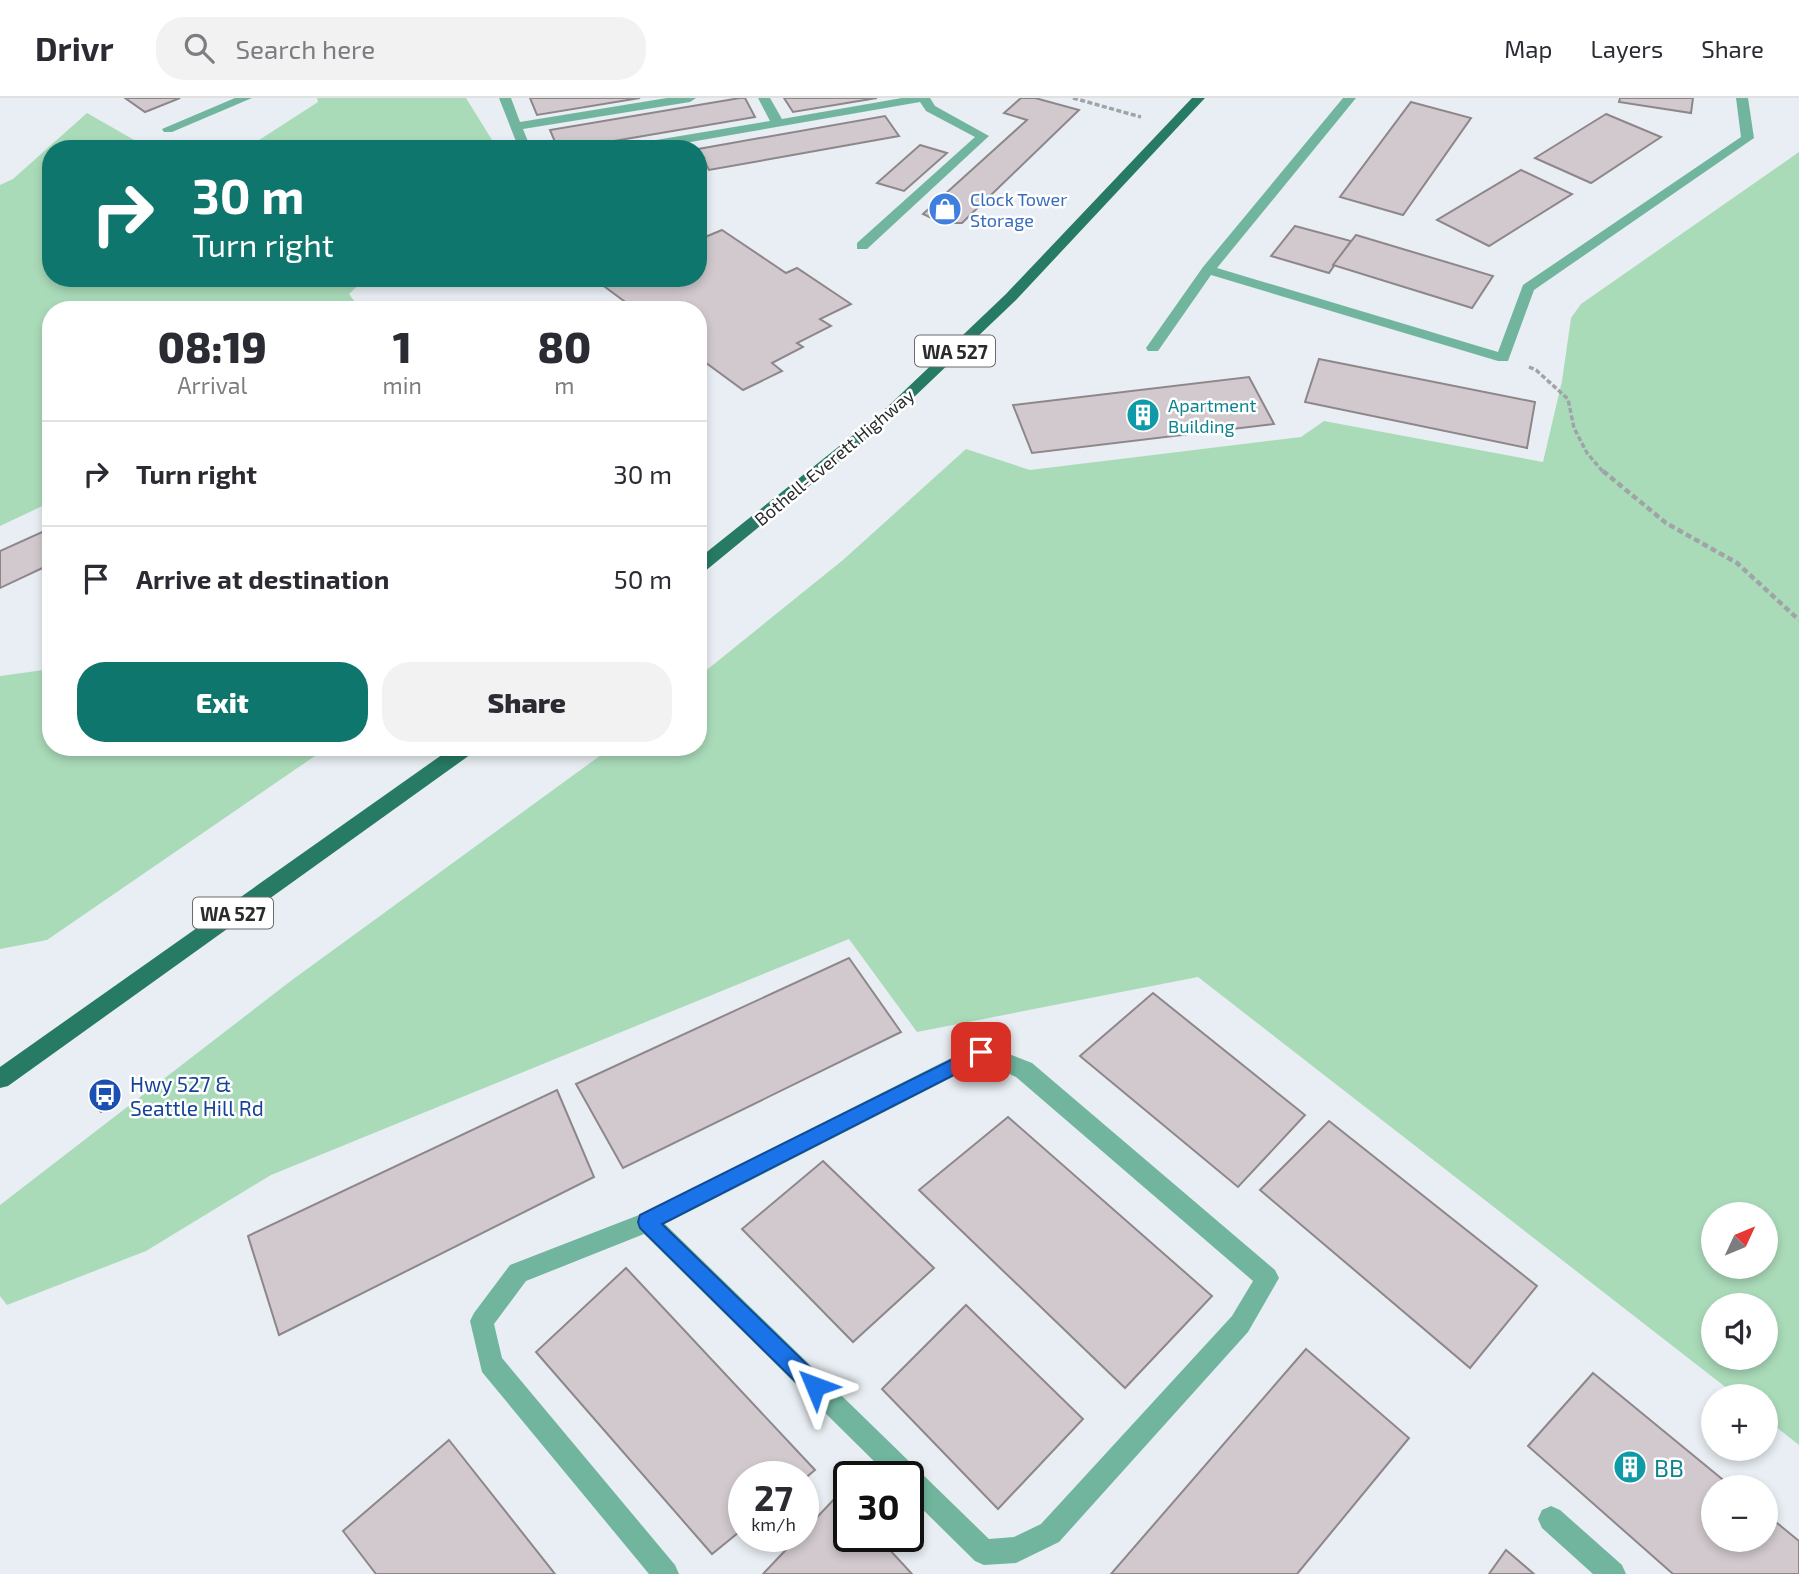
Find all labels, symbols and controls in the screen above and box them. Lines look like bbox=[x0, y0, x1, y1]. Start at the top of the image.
search box bbox=[156, 17, 646, 80]
text: Drivr bbox=[35, 28, 114, 68]
icon: search bbox=[180, 29, 218, 67]
text: Search here bbox=[236, 33, 375, 64]
text: Map bbox=[1504, 34, 1552, 63]
text: Layers bbox=[1590, 34, 1663, 63]
text: Share bbox=[1701, 34, 1764, 63]
text: 30 m bbox=[192, 165, 304, 224]
icon: right bbox=[77, 168, 168, 259]
place label: Clock Tower Storage bbox=[970, 188, 1068, 231]
shop icon: Clock Tower Storage bbox=[926, 190, 964, 228]
text: Turn right bbox=[192, 225, 334, 263]
text: 08:19 bbox=[158, 321, 267, 371]
text: 1 bbox=[393, 321, 412, 371]
text: 80 bbox=[538, 321, 591, 371]
road number: WA 527 bbox=[915, 336, 995, 366]
text: Arrival bbox=[177, 371, 247, 399]
text: min bbox=[383, 371, 422, 399]
text: m bbox=[554, 371, 574, 399]
street label: Bothell-Everett Highway bbox=[750, 384, 919, 530]
place label: Apartment Building bbox=[1168, 394, 1256, 437]
building icon: Apartment Building bbox=[1124, 396, 1162, 434]
icon: right bbox=[77, 455, 115, 493]
text: Turn right bbox=[136, 458, 257, 489]
text: 30 m bbox=[613, 458, 672, 489]
icon: arrive bbox=[77, 560, 115, 598]
text: Arrive at destination bbox=[136, 563, 389, 594]
text: 50 m bbox=[614, 563, 672, 594]
button: Exit bbox=[77, 662, 368, 742]
button: Share bbox=[382, 662, 672, 742]
road number: WA 527 bbox=[193, 898, 273, 928]
pin bbox=[951, 1022, 1011, 1082]
icon: arrive bbox=[962, 1033, 1000, 1071]
place label: Hwy 527 & Seattle Hill Rd bbox=[130, 1071, 264, 1120]
bus stop icon: Hwy 527 & Seattle Hill Rd bbox=[86, 1076, 124, 1114]
north arrow bbox=[1701, 1202, 1778, 1279]
map controls bbox=[1701, 1202, 1778, 1552]
button: sound bbox=[1701, 1293, 1778, 1370]
position arrow bbox=[778, 1349, 852, 1423]
button: + bbox=[1701, 1384, 1778, 1461]
building icon: BB bbox=[1611, 1448, 1649, 1486]
place label: BB bbox=[1654, 1453, 1684, 1482]
speed limit sign: 30 bbox=[833, 1461, 924, 1552]
button: − bbox=[1701, 1475, 1778, 1552]
text: 27 bbox=[754, 1476, 793, 1518]
text: km/h bbox=[751, 1513, 796, 1535]

